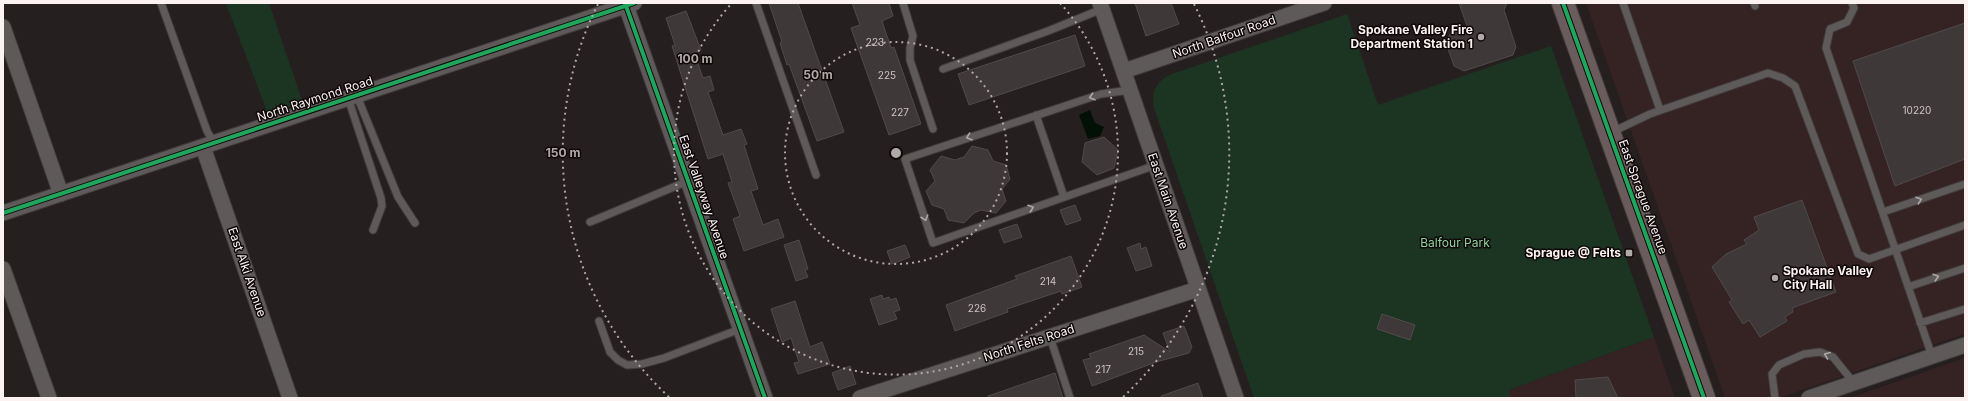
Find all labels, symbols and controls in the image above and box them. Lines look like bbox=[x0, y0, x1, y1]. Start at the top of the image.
street label: North Balfour Road bbox=[1170, 12, 1277, 61]
place label: Spokane Valley Fire Department Station 1 bbox=[1350, 22, 1473, 51]
marker: Spokane Valley Fire Department Station 1 bbox=[1476, 32, 1486, 42]
house number: 223 bbox=[866, 36, 884, 48]
text: 100 m bbox=[677, 51, 713, 66]
text: 50 m bbox=[803, 67, 833, 82]
house number: 225 bbox=[878, 69, 896, 81]
street label: North Raymond Road bbox=[255, 73, 375, 124]
one-way arrow bbox=[1089, 92, 1096, 100]
house number: 10220 bbox=[1903, 104, 1931, 116]
house number: 227 bbox=[891, 106, 909, 118]
street label: East Valleyway Avenue bbox=[676, 133, 733, 261]
one-way arrow bbox=[965, 133, 972, 141]
street label: East Sprague Avenue bbox=[1616, 137, 1671, 256]
text: 150 m bbox=[546, 145, 580, 160]
centre of rings bbox=[889, 146, 903, 160]
street label: East Main Avenue bbox=[1145, 151, 1192, 251]
one-way arrow bbox=[1916, 196, 1923, 204]
one-way arrow bbox=[1028, 205, 1035, 213]
one-way arrow bbox=[920, 214, 928, 221]
street label: East Alki Avenue bbox=[225, 225, 270, 319]
park label: Balfour Park bbox=[1420, 235, 1490, 250]
place label: Sprague @ Felts bbox=[1526, 245, 1621, 260]
marker: Sprague @ Felts bbox=[1624, 248, 1634, 258]
place label: Spokane Valley City Hall bbox=[1783, 263, 1874, 292]
marker: Spokane Valley City Hall bbox=[1770, 273, 1780, 283]
one-way arrow bbox=[1933, 274, 1940, 282]
house number: 214 bbox=[1040, 275, 1056, 287]
house number: 226 bbox=[968, 302, 986, 314]
street label: North Felts Road bbox=[982, 321, 1076, 364]
house number: 215 bbox=[1128, 345, 1144, 357]
one-way arrow bbox=[1824, 352, 1832, 360]
house number: 217 bbox=[1095, 363, 1111, 375]

